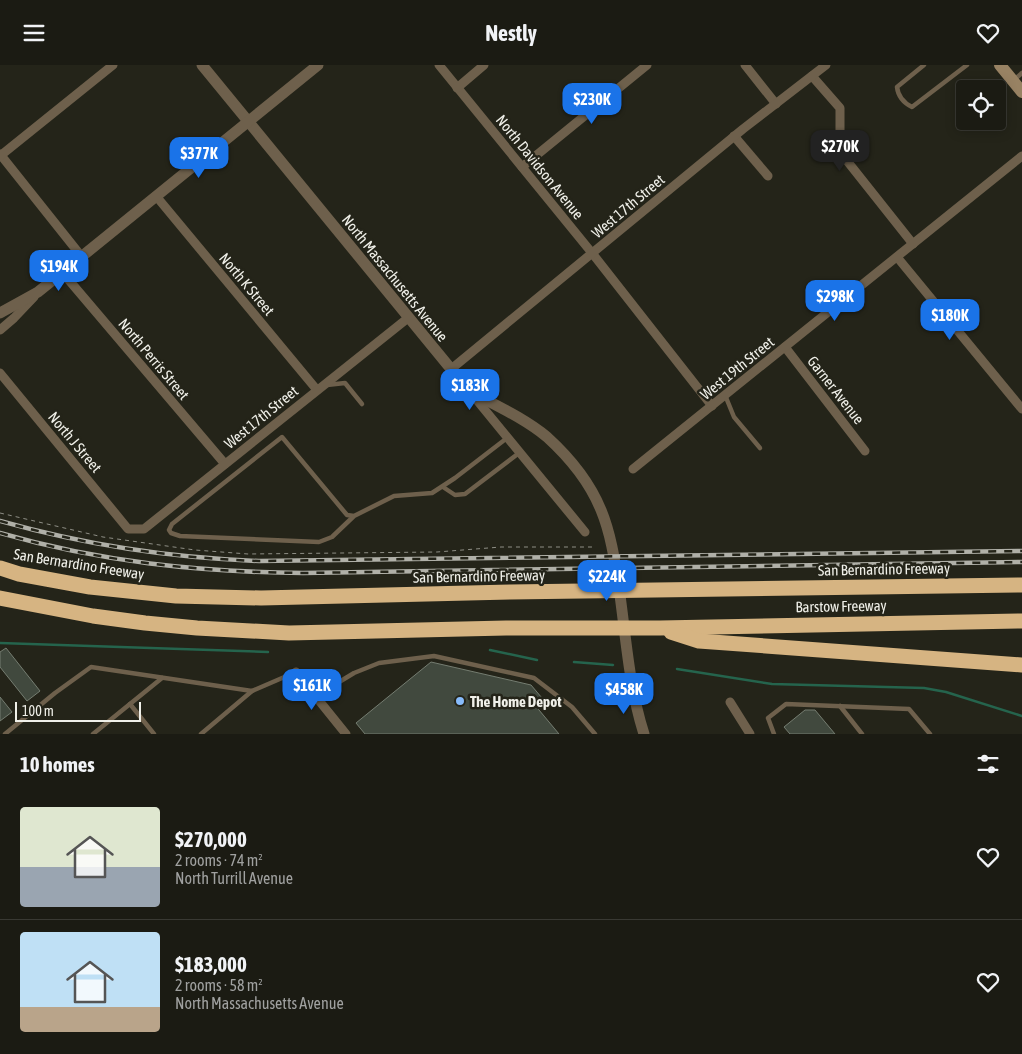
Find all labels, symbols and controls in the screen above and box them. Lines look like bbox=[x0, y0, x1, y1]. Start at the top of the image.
icon: menu bbox=[20, 19, 48, 47]
icon: heart bbox=[974, 19, 1002, 47]
text: Nestly bbox=[485, 20, 537, 46]
map controls bbox=[956, 80, 1006, 130]
button: locate bbox=[956, 80, 1006, 130]
pin: $230K bbox=[557, 83, 627, 125]
text: $230K bbox=[573, 90, 611, 108]
street label: North Davidson Avenue bbox=[493, 111, 587, 223]
pin: $270K bbox=[805, 129, 875, 172]
pin: $377K bbox=[164, 137, 234, 179]
text: $270K bbox=[821, 137, 859, 155]
text: $377K bbox=[180, 144, 218, 162]
street label: West 17th Street bbox=[588, 171, 668, 241]
street label: North Massachusetts Avenue bbox=[339, 211, 451, 345]
pin: $194K bbox=[24, 249, 94, 292]
street label: North K Street bbox=[216, 249, 278, 319]
text: $194K bbox=[40, 257, 78, 275]
pin: $298K bbox=[800, 279, 870, 322]
text: $298K bbox=[816, 287, 854, 305]
pin: $180K bbox=[915, 299, 985, 341]
text: $180K bbox=[931, 306, 969, 324]
street label: North Perris Street bbox=[115, 315, 193, 403]
street label: West 19th Street bbox=[697, 333, 777, 403]
street label: Garner Avenue bbox=[804, 353, 868, 427]
pin: $183K bbox=[435, 369, 505, 411]
text: $183K bbox=[451, 376, 489, 394]
street label: West 17th Street bbox=[221, 382, 301, 452]
street label: North J Street bbox=[45, 408, 105, 476]
street label: San Bernardino Freeway bbox=[12, 545, 146, 583]
pin: $224K bbox=[572, 559, 642, 602]
street label: San Bernardino Freeway bbox=[818, 559, 950, 579]
street label: San Bernardino Freeway bbox=[413, 566, 545, 586]
text: $224K bbox=[588, 567, 626, 585]
street label: Barstow Freeway bbox=[795, 597, 887, 615]
pin: $161K bbox=[277, 669, 347, 711]
pin: $458K bbox=[589, 673, 659, 715]
text: $161K bbox=[293, 676, 331, 694]
text: $458K bbox=[605, 680, 643, 698]
place label: The Home Depot bbox=[470, 693, 562, 710]
marker: The Home Depot bbox=[454, 695, 466, 707]
scale bar bbox=[15, 699, 141, 722]
text: 100 m bbox=[22, 703, 54, 719]
icon: filters bbox=[974, 750, 1002, 778]
text: 10 homes bbox=[20, 752, 95, 776]
icon: home bbox=[60, 827, 120, 887]
text: $270,000 bbox=[175, 827, 247, 851]
icon: heart bbox=[974, 843, 1002, 871]
text: 2 rooms · 74 m² bbox=[175, 851, 263, 869]
text: North Turrill Avenue bbox=[175, 869, 293, 887]
icon: home bbox=[60, 952, 120, 1012]
text: $183,000 bbox=[175, 952, 247, 976]
icon: heart bbox=[974, 968, 1002, 996]
text: 2 rooms · 58 m² bbox=[175, 976, 263, 994]
text: North Massachusetts Avenue bbox=[175, 994, 344, 1012]

